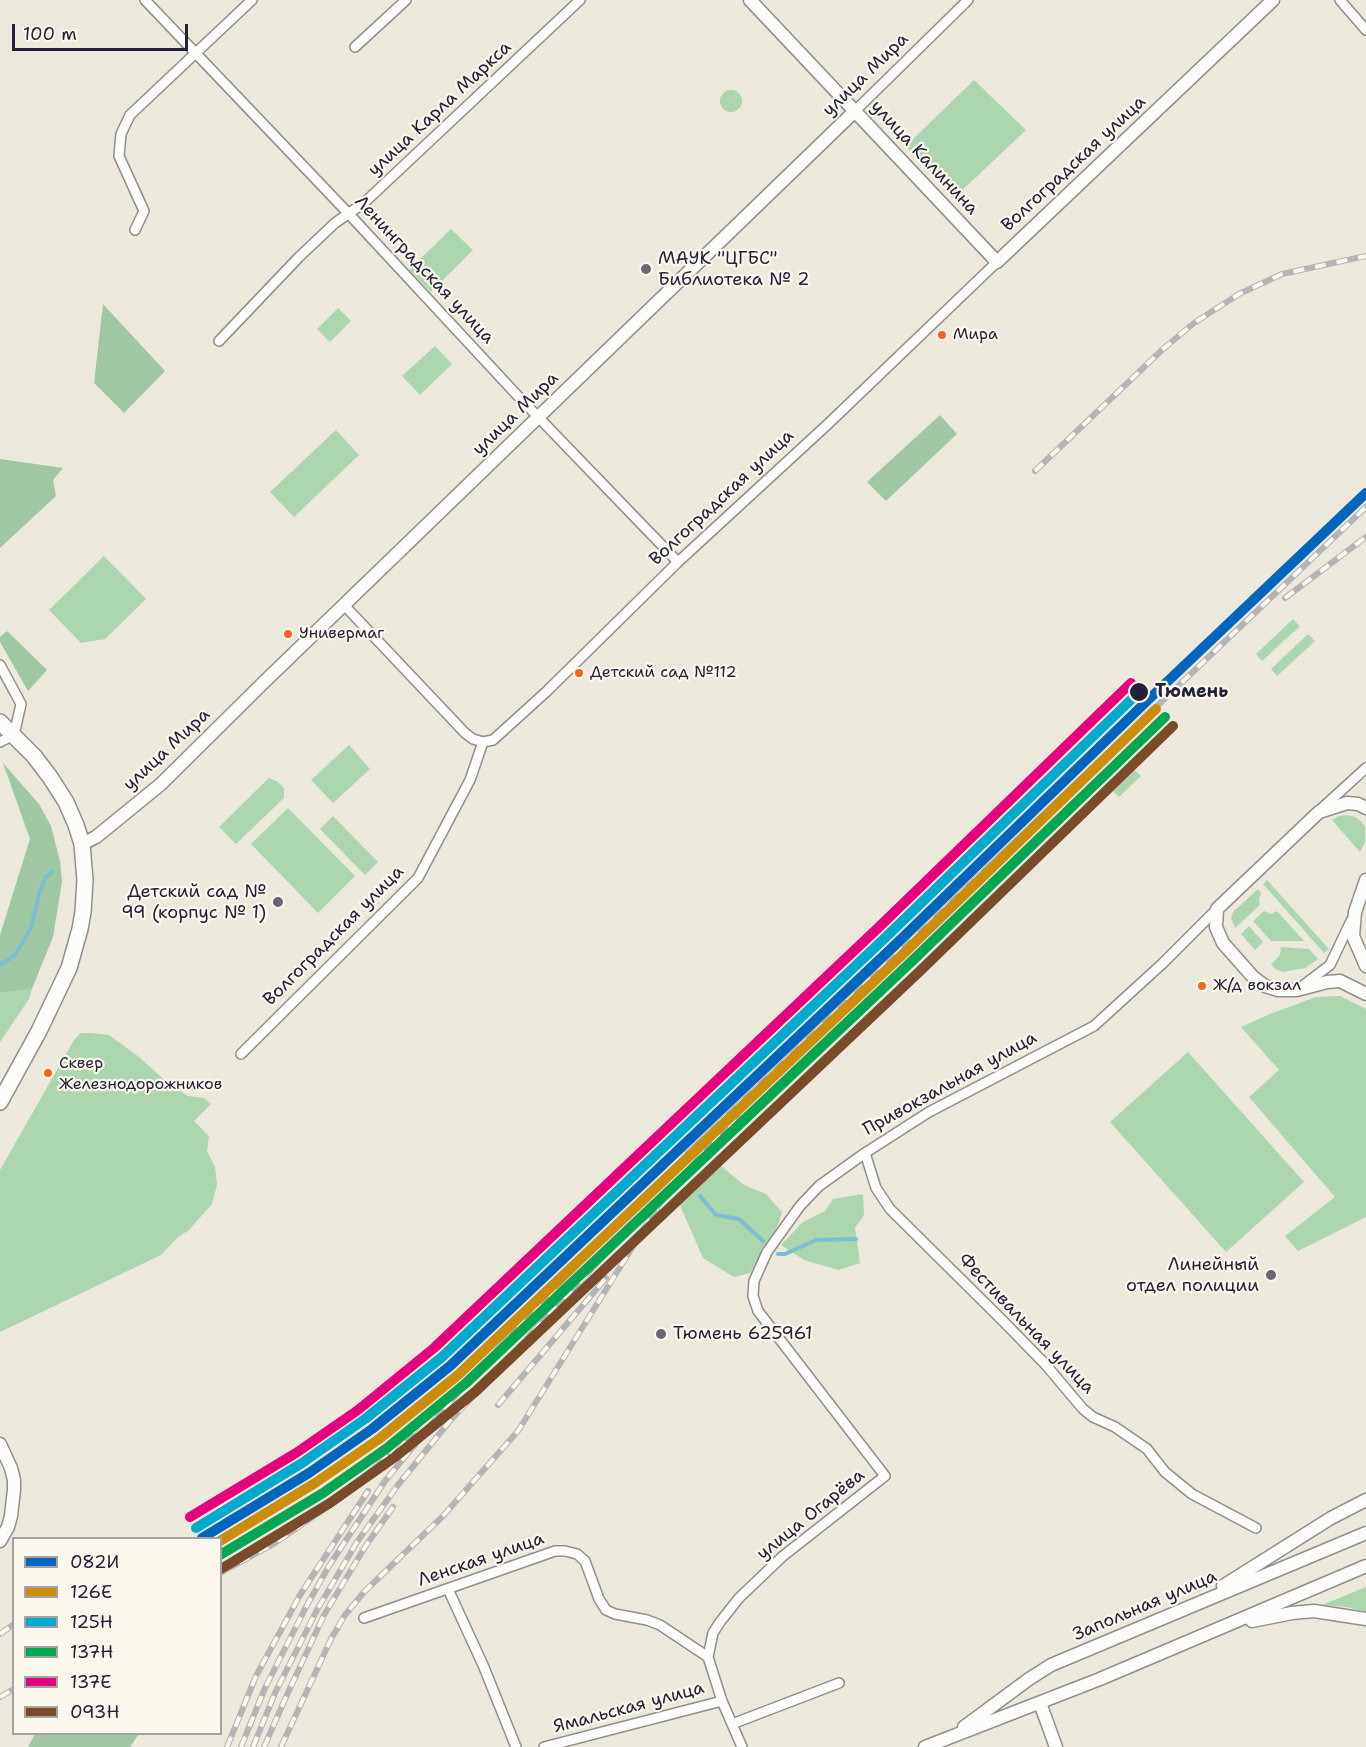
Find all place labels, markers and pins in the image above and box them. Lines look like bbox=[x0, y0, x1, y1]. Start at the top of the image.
place label: МАУК "ЦГБС" Библиотека № 2 bbox=[658, 248, 810, 290]
marker: МАУК "ЦГБС" Библиотека № 2 bbox=[639, 262, 653, 276]
place label: Мира bbox=[953, 325, 998, 345]
marker: Мира bbox=[936, 329, 948, 341]
place label: Универмаг bbox=[299, 624, 384, 644]
marker: Универмаг bbox=[282, 628, 294, 640]
place label: Детский сад №112 bbox=[590, 663, 737, 683]
marker: Детский сад №112 bbox=[573, 667, 585, 679]
marker: Тюмень bbox=[1128, 681, 1150, 703]
place label: Тюмень bbox=[1155, 681, 1228, 703]
place label: Детский сад № 99 (корпус № 1) bbox=[121, 881, 266, 924]
marker: Детский сад № 99 (корпус № 1) bbox=[271, 895, 285, 909]
place label: Ж/д вокзал bbox=[1213, 976, 1301, 996]
marker: Ж/д вокзал bbox=[1196, 980, 1208, 992]
place label: Сквер Железнодорожников bbox=[59, 1054, 222, 1092]
marker: Сквер Железнодорожников bbox=[42, 1067, 54, 1079]
place label: Линейный отдел полиции bbox=[1126, 1254, 1259, 1296]
marker: Линейный отдел полиции bbox=[1264, 1268, 1278, 1282]
place label: Тюмень 625961 bbox=[673, 1323, 813, 1345]
marker: Тюмень 625961 bbox=[654, 1327, 668, 1341]

